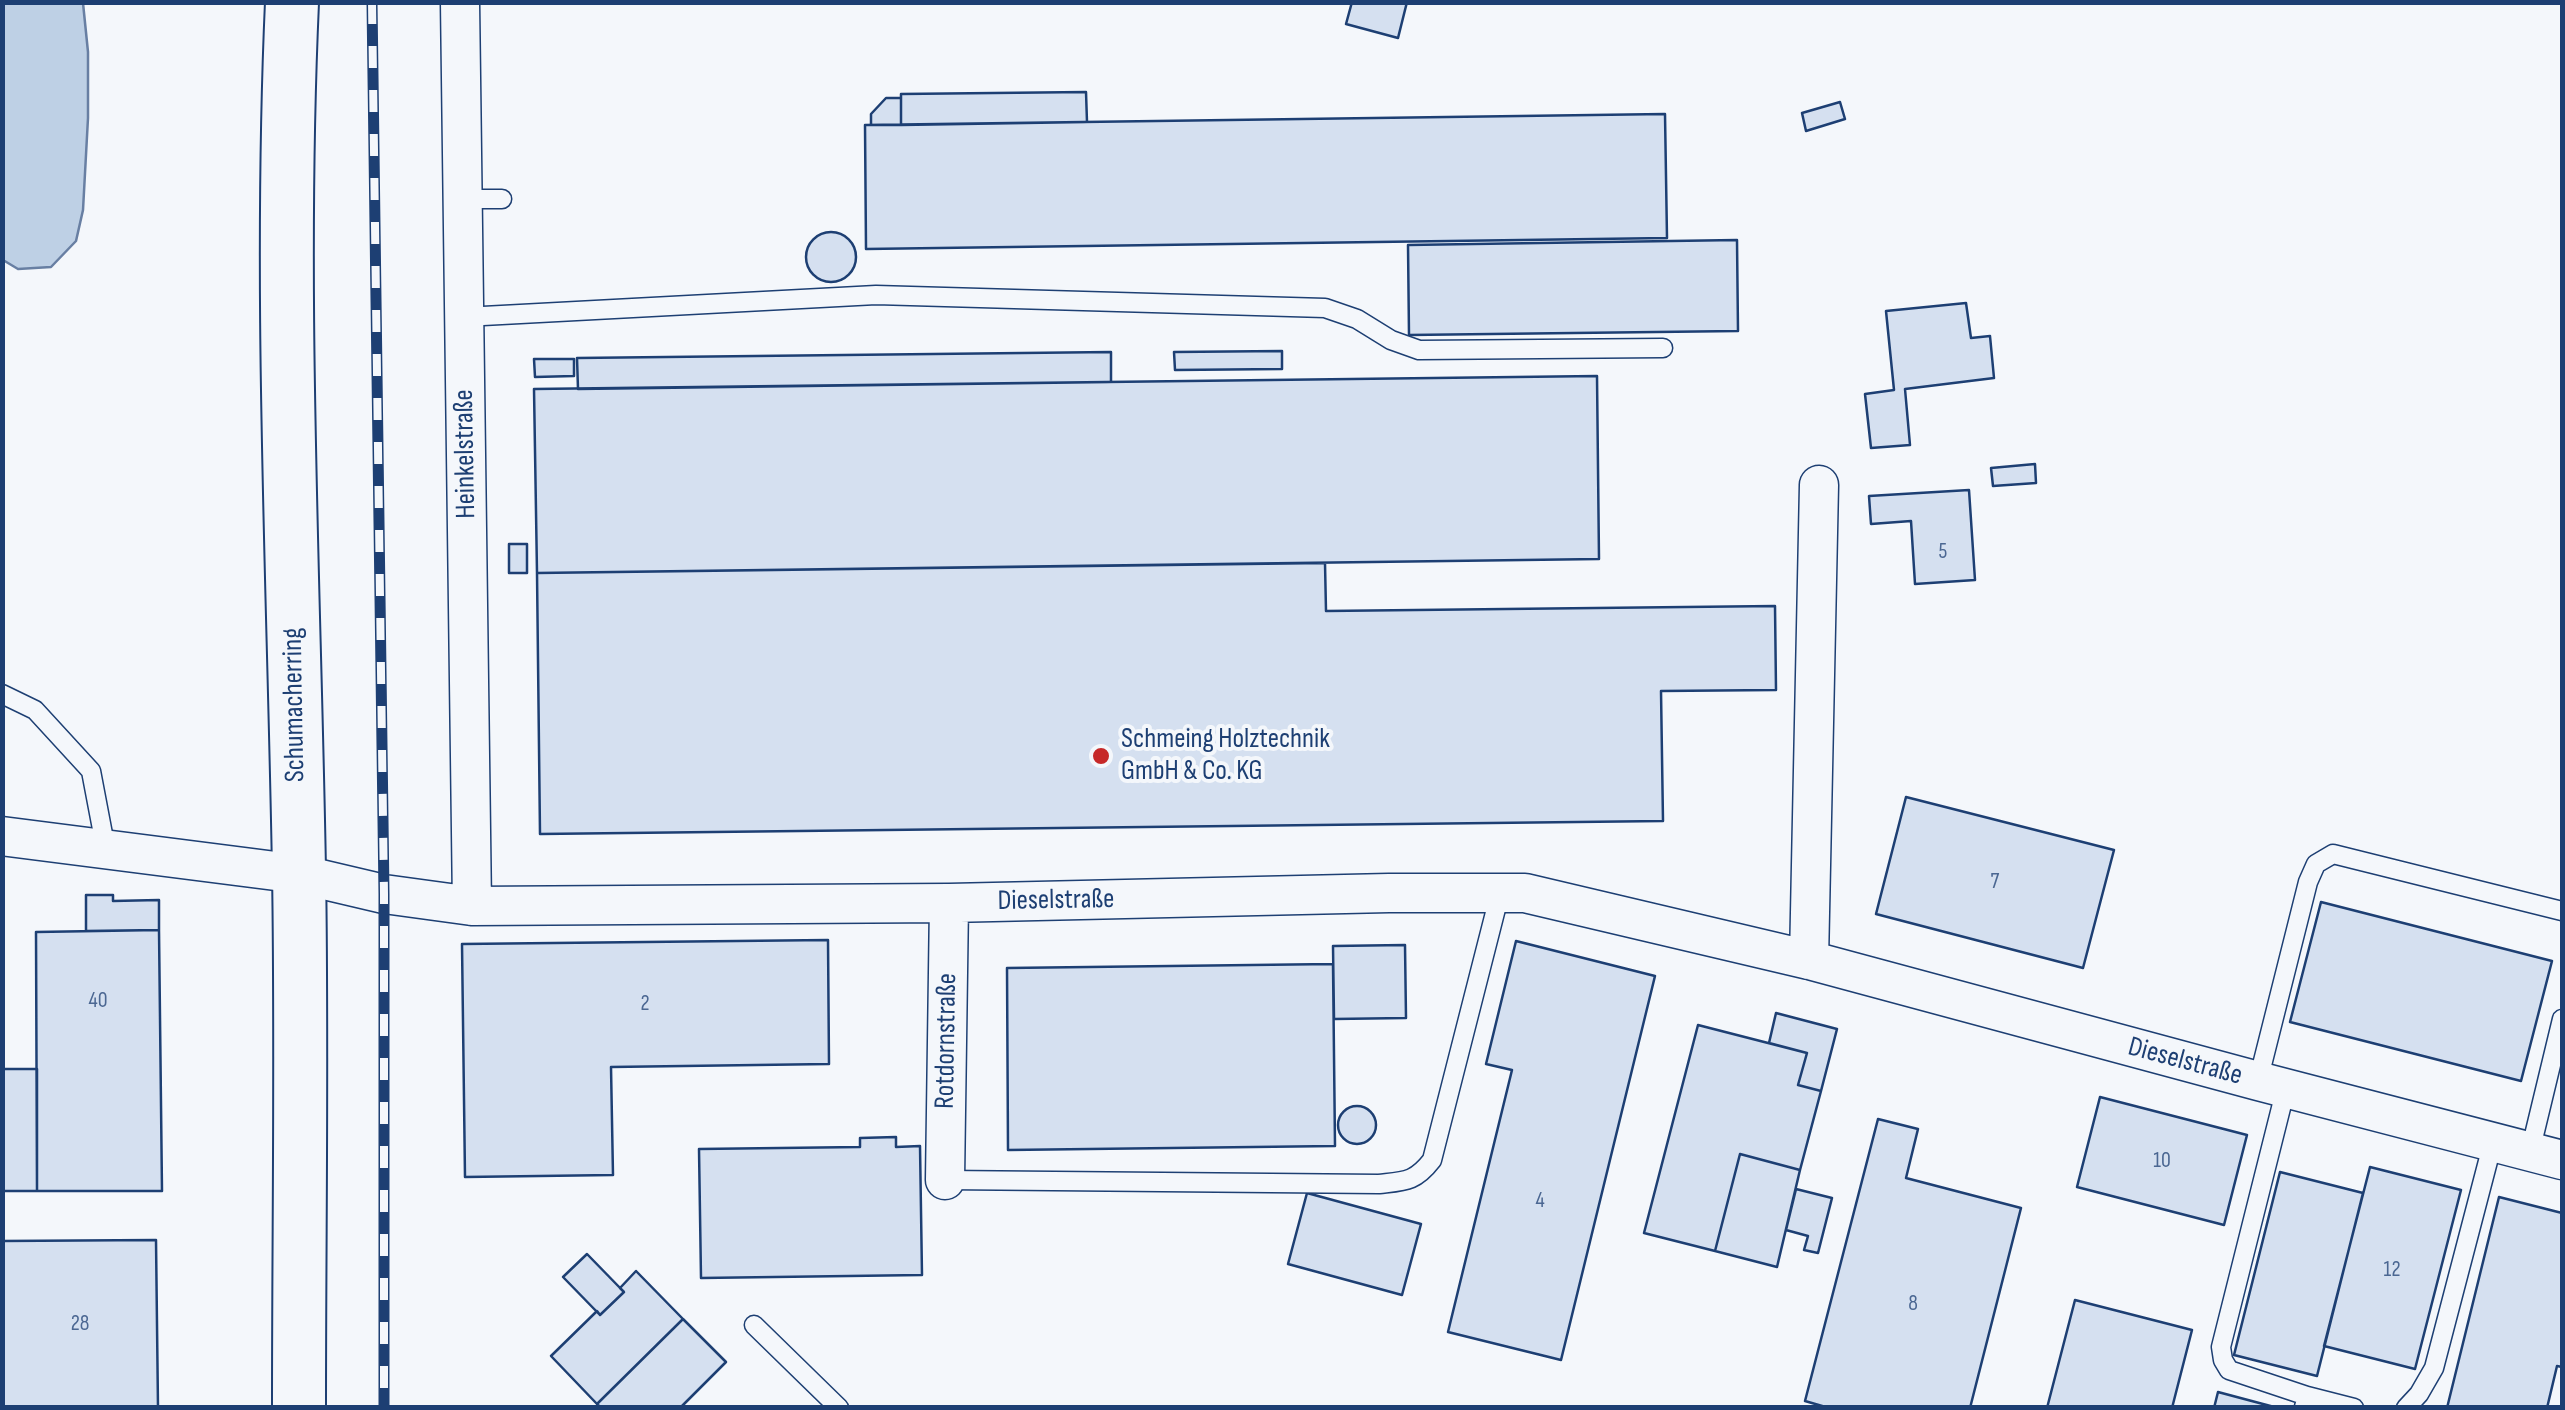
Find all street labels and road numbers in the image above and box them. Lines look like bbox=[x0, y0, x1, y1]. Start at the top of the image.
street label: Heinkelstraße bbox=[448, 389, 484, 519]
street label: Schumacherring bbox=[277, 627, 313, 783]
street label: Dieselstraße bbox=[997, 883, 1115, 919]
street label: Rotdornstraße bbox=[929, 973, 965, 1109]
street label: Dieselstraße bbox=[2124, 1031, 2246, 1093]

